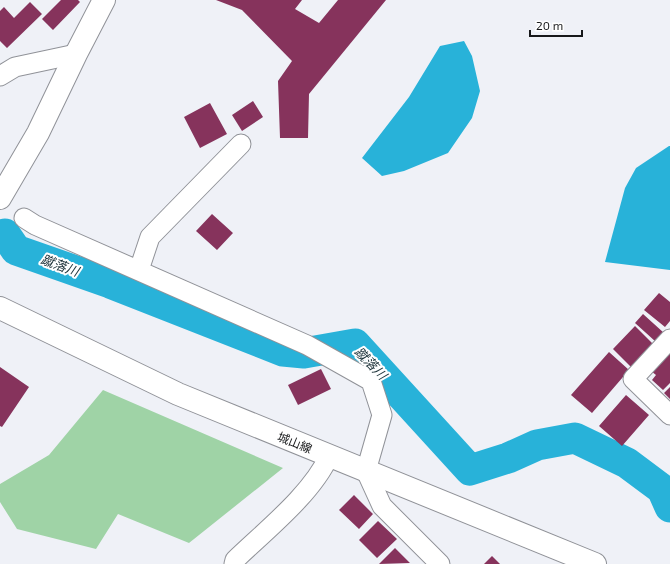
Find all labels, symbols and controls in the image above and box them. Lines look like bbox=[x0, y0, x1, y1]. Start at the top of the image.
scale bar bbox=[530, 12, 582, 38]
text: 20 m bbox=[536, 18, 563, 32]
water label: 蹴落川 bbox=[39, 251, 83, 280]
water label: 蹴落川 bbox=[352, 343, 392, 384]
street label: 城山線 bbox=[276, 429, 314, 455]

